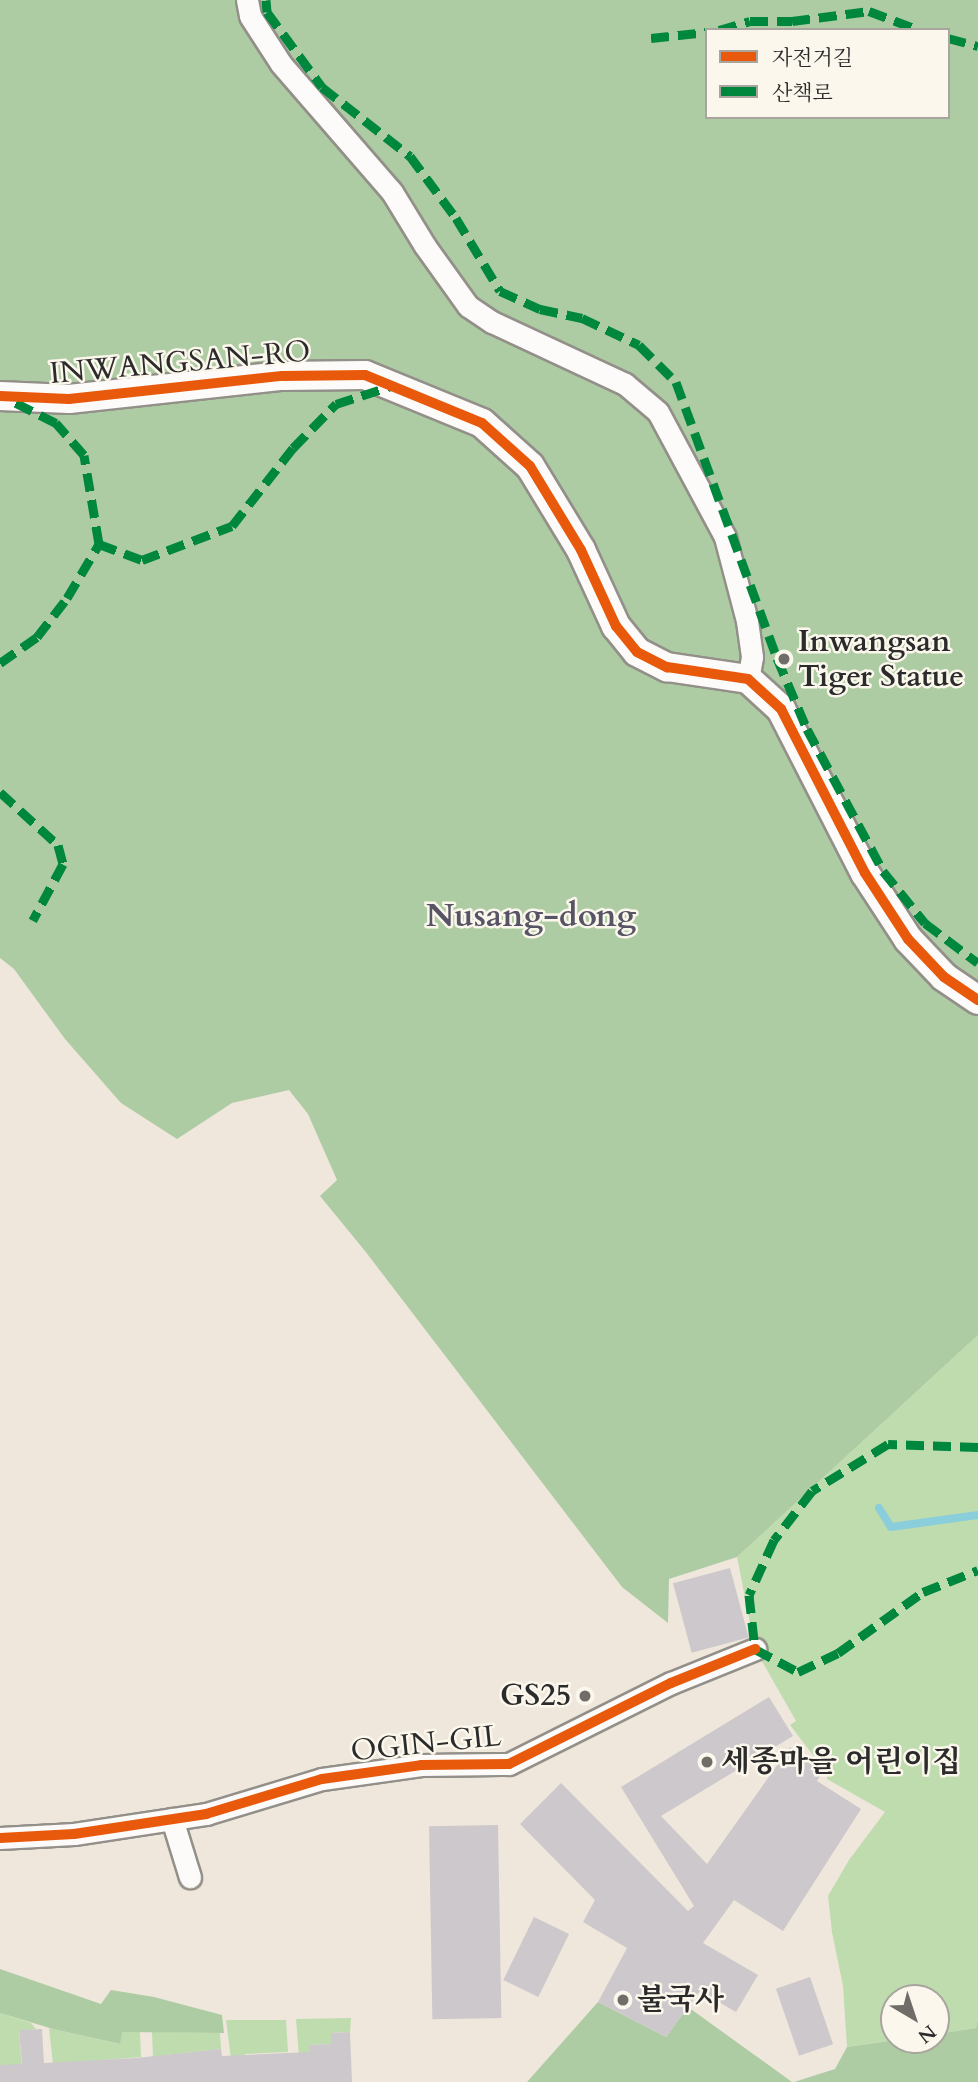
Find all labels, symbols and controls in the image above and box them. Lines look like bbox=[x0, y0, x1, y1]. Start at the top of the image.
legend bbox=[705, 28, 950, 119]
text: 자전거길 bbox=[772, 44, 853, 73]
text: 산책로 bbox=[772, 79, 833, 108]
street label: INWANGSAN-RO bbox=[48, 334, 312, 392]
place label: Inwangsan Tiger Statue bbox=[798, 624, 964, 694]
marker: Inwangsan Tiger Statue bbox=[776, 651, 792, 667]
district label: Nusang-dong bbox=[426, 896, 636, 936]
place label: GS25 bbox=[500, 1678, 571, 1714]
marker: GS25 bbox=[577, 1688, 593, 1704]
street label: OGIN-GIL bbox=[349, 1718, 503, 1770]
place label: 세종마을 어린이집 bbox=[721, 1744, 961, 1780]
marker: 세종마을 어린이집 bbox=[699, 1754, 715, 1770]
place label: 불국사 bbox=[637, 1982, 724, 2018]
north arrow bbox=[880, 1984, 950, 2054]
marker: 불국사 bbox=[615, 1992, 631, 2008]
text: N bbox=[912, 2018, 942, 2049]

